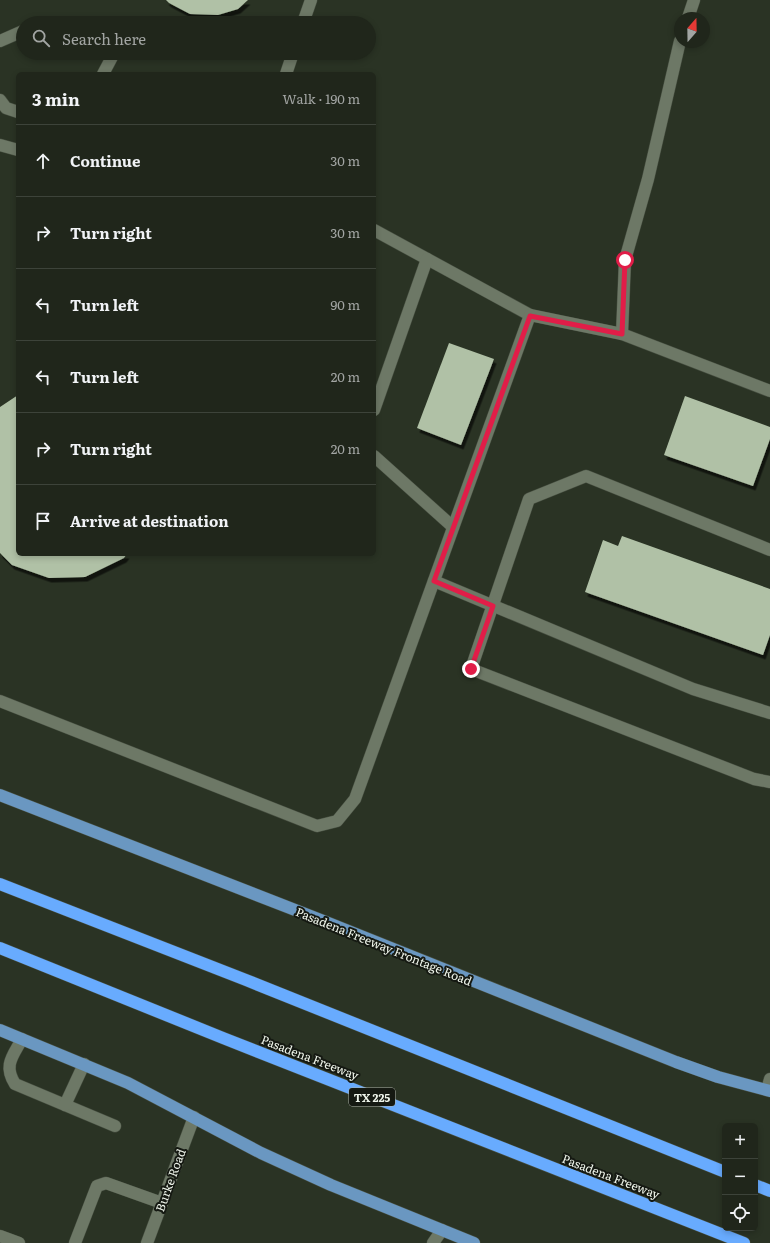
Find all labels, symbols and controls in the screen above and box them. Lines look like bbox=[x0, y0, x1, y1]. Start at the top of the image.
north arrow bbox=[674, 12, 710, 48]
search box bbox=[16, 16, 376, 60]
icon: search bbox=[30, 27, 52, 49]
text: Search here bbox=[62, 27, 146, 50]
text: 3 min bbox=[32, 86, 80, 111]
text: Walk · 190 m bbox=[282, 89, 360, 108]
text: Continue bbox=[70, 149, 140, 172]
icon: ahead bbox=[32, 150, 54, 172]
text: 30 m bbox=[330, 151, 360, 170]
text: Turn right bbox=[70, 221, 152, 244]
icon: right bbox=[32, 222, 54, 244]
text: 30 m bbox=[330, 223, 360, 242]
route start bbox=[616, 251, 634, 269]
text: Turn left bbox=[70, 293, 139, 316]
icon: left bbox=[32, 294, 54, 316]
text: 90 m bbox=[330, 295, 360, 314]
text: Turn left bbox=[70, 365, 139, 388]
icon: left bbox=[32, 366, 54, 388]
text: 20 m bbox=[331, 367, 360, 386]
text: Turn right bbox=[70, 437, 152, 460]
icon: right bbox=[32, 438, 54, 460]
text: 20 m bbox=[331, 439, 360, 458]
text: Arrive at destination bbox=[70, 509, 229, 532]
icon: arrive bbox=[32, 510, 54, 532]
route end bbox=[462, 660, 480, 678]
street label: Pasadena Freeway Frontage Road bbox=[293, 902, 475, 990]
street label: Pasadena Freeway bbox=[258, 1030, 362, 1084]
road number: TX 225 bbox=[349, 1088, 395, 1106]
map controls bbox=[722, 1123, 758, 1231]
button: + bbox=[722, 1123, 758, 1159]
street label: Burke Road bbox=[150, 1145, 190, 1214]
street label: Pasadena Freeway bbox=[559, 1149, 663, 1203]
button: − bbox=[722, 1159, 758, 1195]
button: locate bbox=[722, 1195, 758, 1231]

